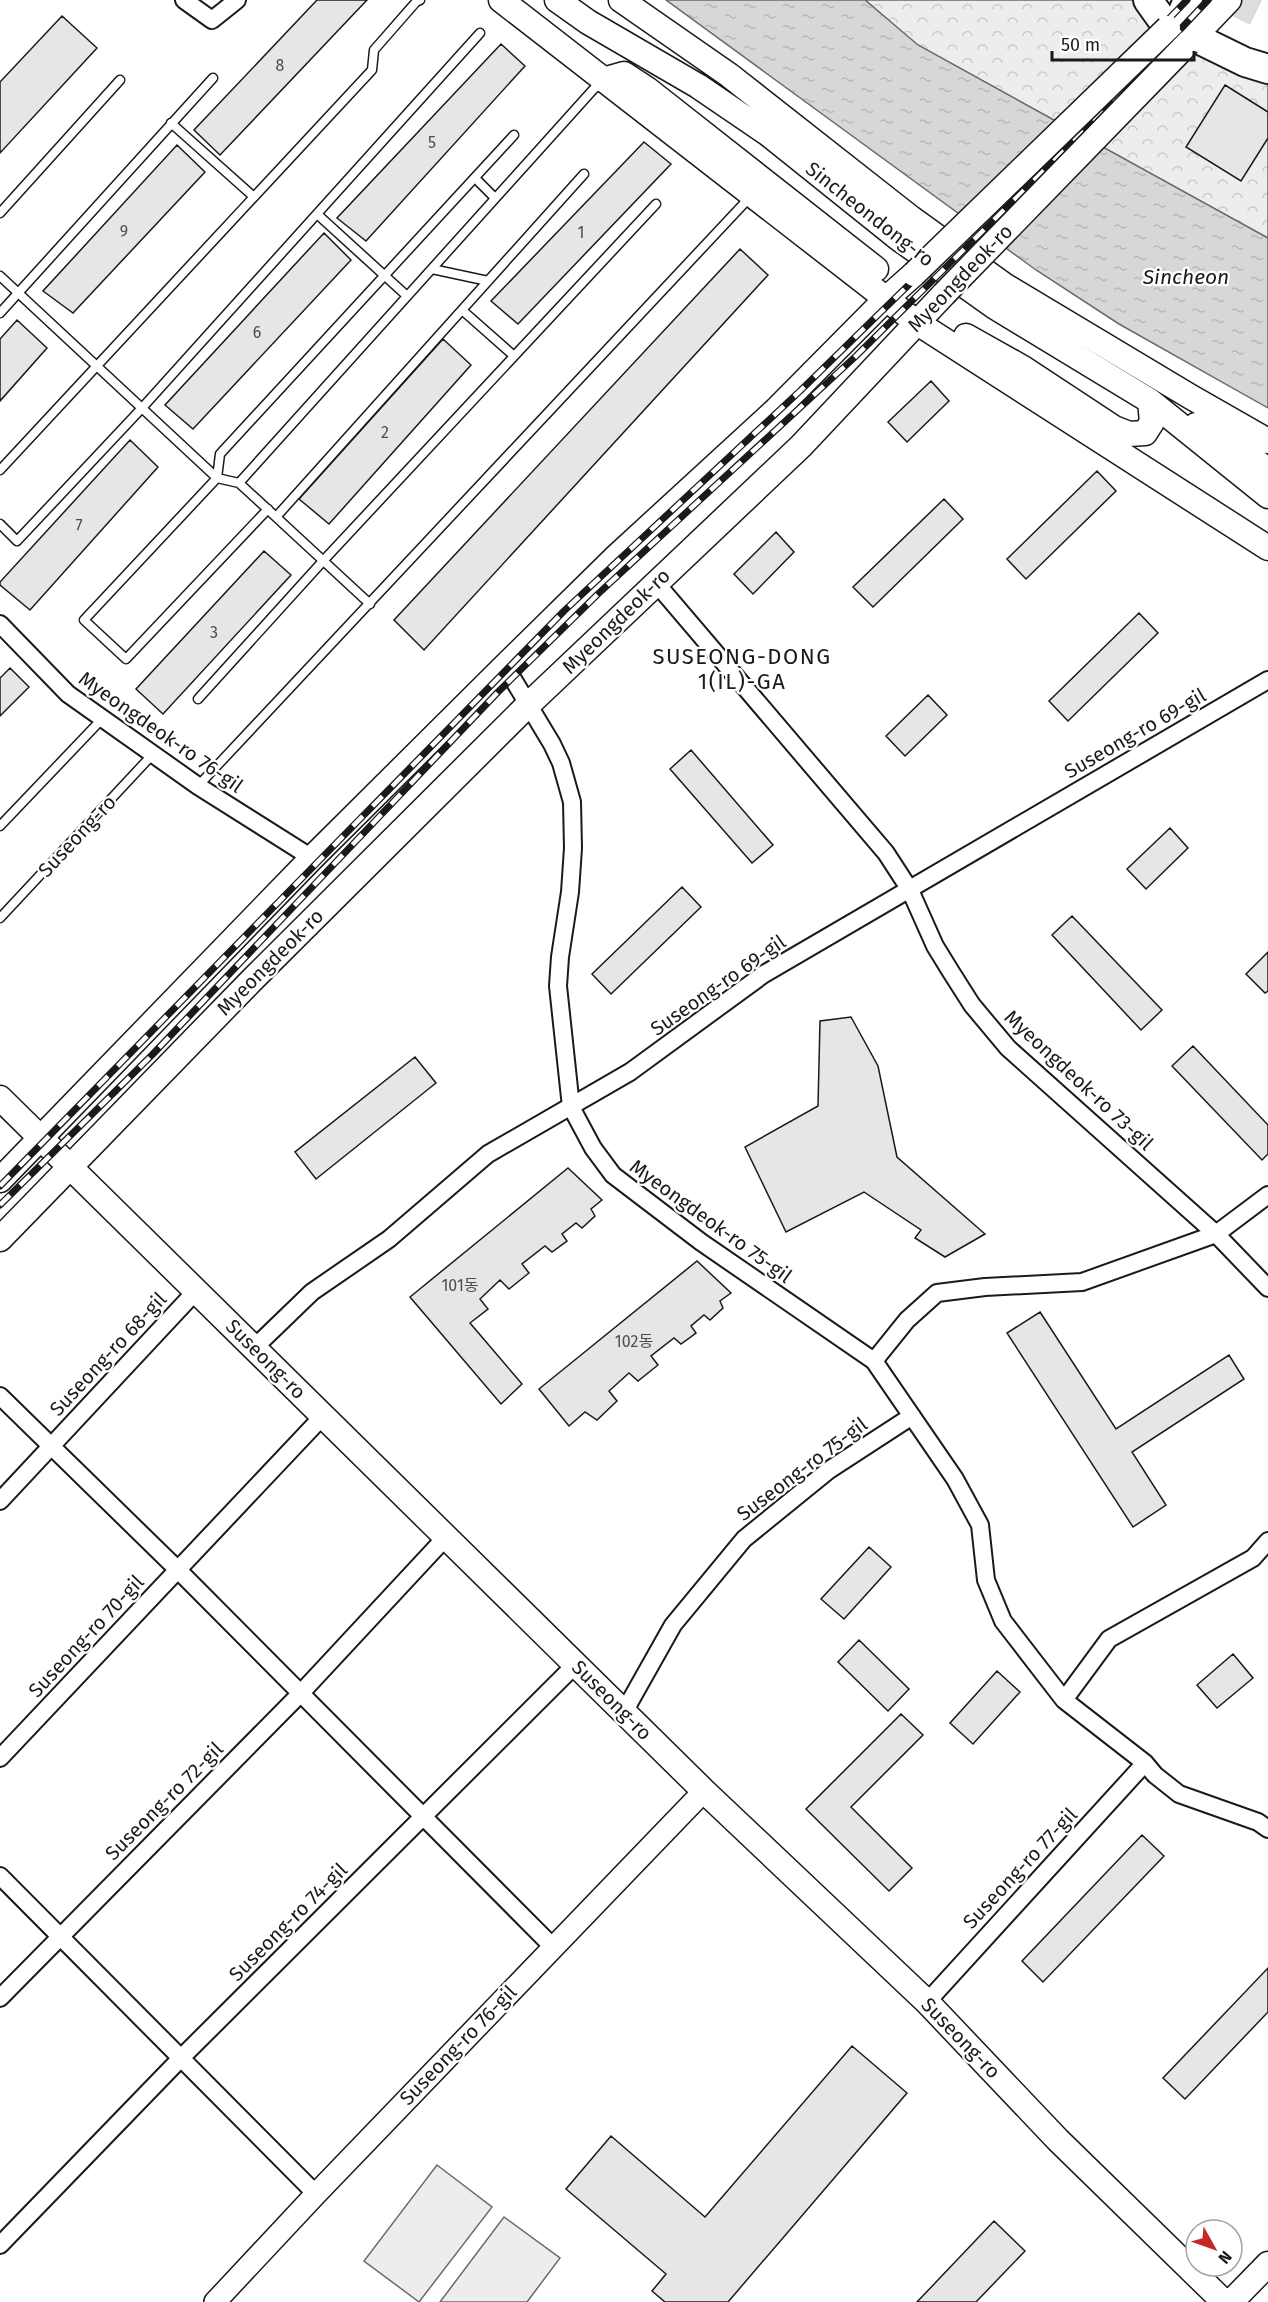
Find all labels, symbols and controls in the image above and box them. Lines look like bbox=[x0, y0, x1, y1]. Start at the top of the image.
scale bar bbox=[1052, 24, 1194, 62]
text: 50 m bbox=[1061, 34, 1100, 56]
house number: 8 bbox=[276, 56, 285, 75]
house number: 5 bbox=[428, 133, 436, 152]
street label: Sincheondong-ro bbox=[801, 156, 939, 272]
street label: Myeongdeok-ro bbox=[903, 219, 1017, 337]
house number: 9 bbox=[120, 222, 128, 241]
house number: 1 bbox=[578, 223, 584, 242]
water label: Sincheon bbox=[1142, 264, 1229, 290]
house number: 6 bbox=[253, 323, 261, 342]
house number: 2 bbox=[381, 423, 389, 442]
house number: 7 bbox=[75, 516, 83, 535]
street label: Myeongdeok-ro bbox=[557, 564, 675, 678]
house number: 3 bbox=[210, 623, 218, 642]
district label: SUSEONG-DONG 1(IL)-GA bbox=[652, 643, 832, 695]
street label: Myeongdeok-ro 76-gil bbox=[74, 666, 248, 798]
street label: Suseong-ro 69-gil bbox=[1060, 683, 1210, 783]
street label: Suseong-ro bbox=[33, 790, 121, 882]
street label: Myeongdeok-ro bbox=[212, 904, 328, 1020]
street label: Suseong-ro 69-gil bbox=[646, 929, 790, 1041]
street label: Myeongdeok-ro 73-gil bbox=[1000, 1005, 1158, 1155]
street label: Myeongdeok-ro 75-gil bbox=[625, 1154, 797, 1288]
house number: 101동 bbox=[441, 1276, 479, 1295]
street label: Suseong-ro 68-gil bbox=[45, 1287, 171, 1421]
street label: Suseong-ro bbox=[221, 1314, 311, 1404]
house number: 102동 bbox=[615, 1332, 653, 1351]
street label: Suseong-ro 75-gil bbox=[732, 1412, 872, 1526]
street label: Suseong-ro 70-gil bbox=[23, 1570, 149, 1702]
street label: Suseong-ro bbox=[567, 1655, 657, 1745]
street label: Suseong-ro 72-gil bbox=[100, 1737, 228, 1865]
street label: Suseong-ro 77-gil bbox=[958, 1803, 1082, 1933]
street label: Suseong-ro 74-gil bbox=[224, 1858, 352, 1986]
street label: Suseong-ro 76-gil bbox=[395, 1980, 521, 2110]
street label: Suseong-ro bbox=[917, 1993, 1005, 2083]
north arrow bbox=[1184, 2218, 1244, 2278]
text: N bbox=[1214, 2247, 1236, 2267]

